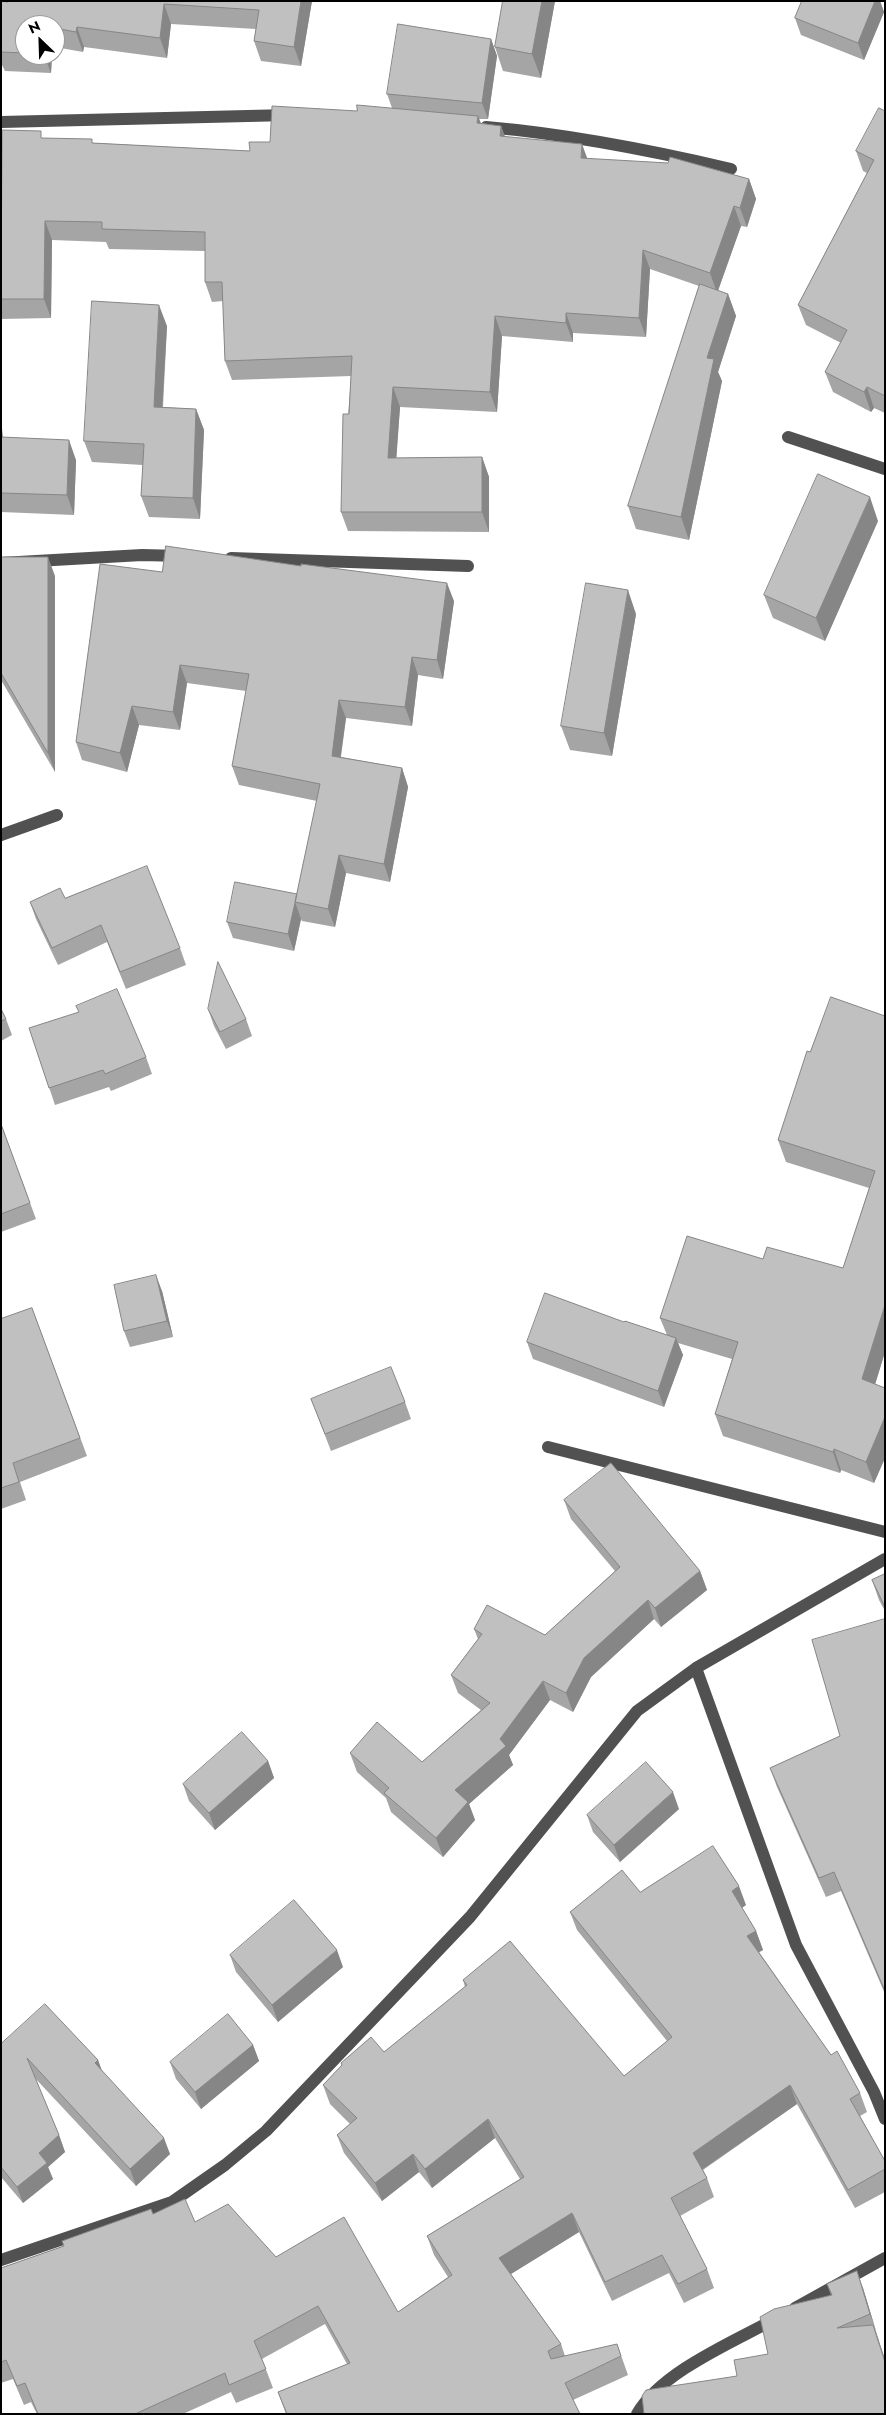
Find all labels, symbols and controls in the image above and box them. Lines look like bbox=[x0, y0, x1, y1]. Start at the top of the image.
north arrow bbox=[15, 15, 65, 65]
text: N bbox=[25, 16, 43, 39]

